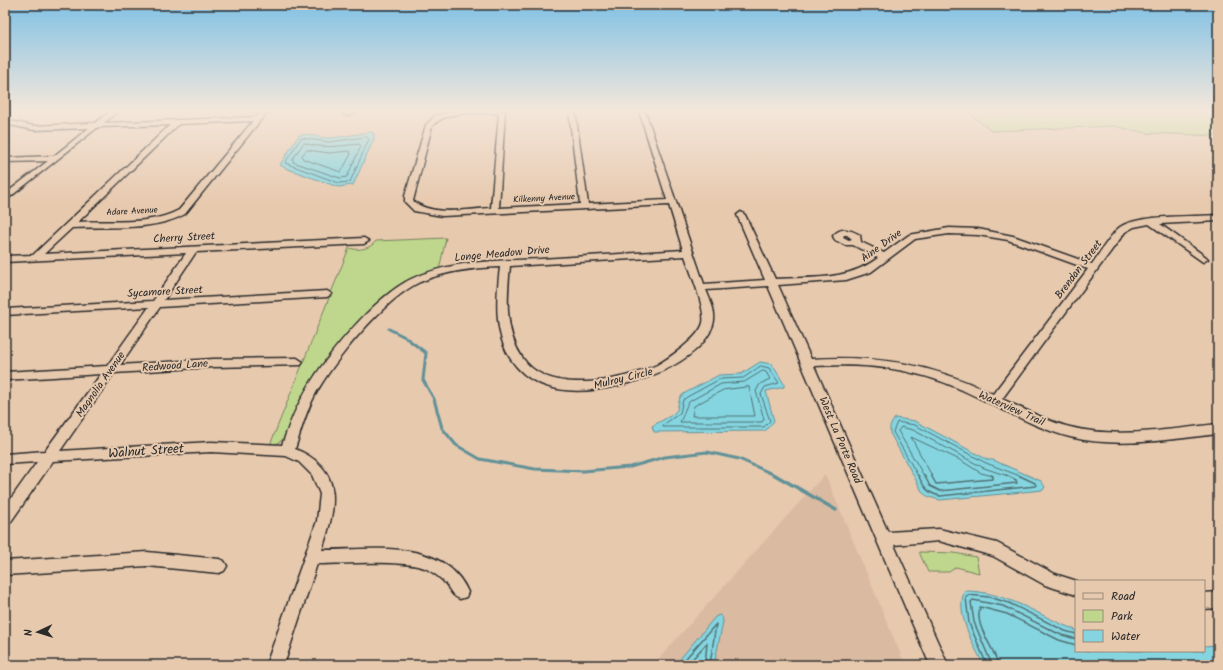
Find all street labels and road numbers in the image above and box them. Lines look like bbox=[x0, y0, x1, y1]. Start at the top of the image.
street label: Kilkenny Avenue bbox=[513, 189, 575, 208]
street label: Adare Avenue bbox=[106, 203, 158, 220]
street label: Aine Drive bbox=[857, 225, 906, 267]
street label: Cherry Street bbox=[153, 227, 216, 249]
street label: Brendan Street bbox=[1050, 236, 1108, 303]
street label: Longe Meadow Drive bbox=[454, 241, 550, 267]
street label: Sycamore Street bbox=[127, 281, 204, 303]
street label: Magnolia Avenue bbox=[71, 348, 130, 421]
street label: Redwood Lane bbox=[141, 355, 209, 377]
street label: Mulroy Circle bbox=[592, 363, 655, 395]
street label: Waterview Trail bbox=[976, 386, 1048, 432]
street label: West La Porte Road bbox=[814, 394, 867, 487]
street label: Walnut Street bbox=[108, 438, 186, 465]

